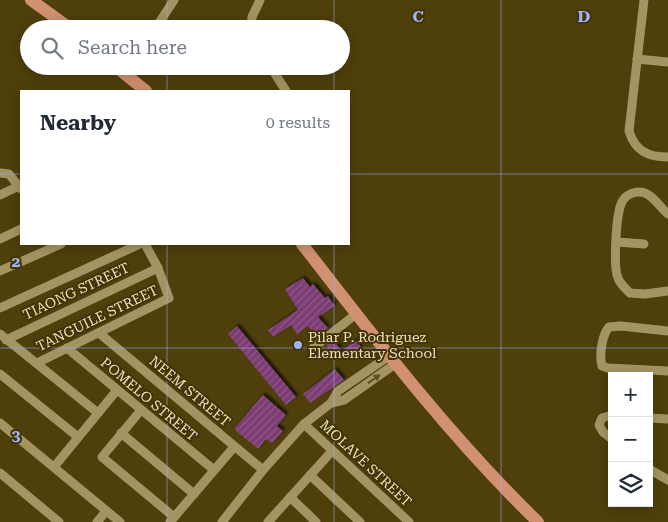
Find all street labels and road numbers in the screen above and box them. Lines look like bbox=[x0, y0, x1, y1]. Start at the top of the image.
street label: TIAONG STREET bbox=[20, 259, 132, 323]
street label: TANGUILE STREET bbox=[34, 282, 160, 354]
street label: NEEM STREET bbox=[146, 352, 234, 430]
street label: POMELO STREET bbox=[98, 354, 200, 444]
street label: MOLAVE STREET bbox=[317, 416, 415, 510]

